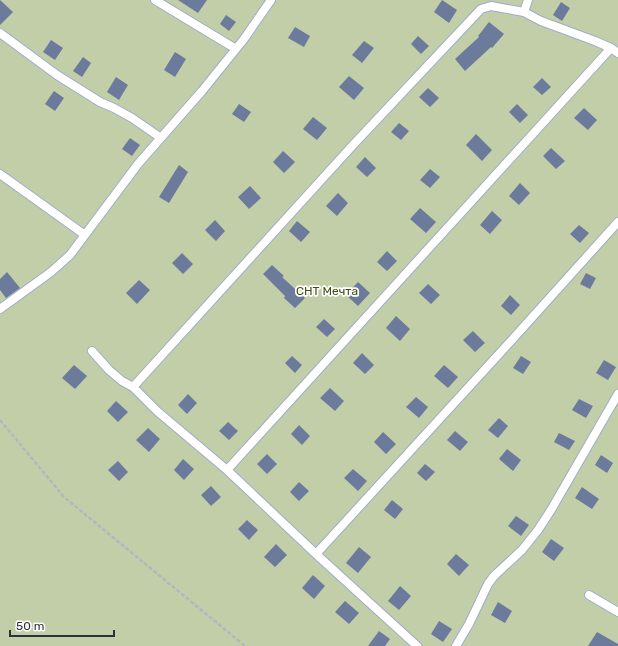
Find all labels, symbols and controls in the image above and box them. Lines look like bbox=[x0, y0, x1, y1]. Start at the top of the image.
park label: СНТ Мечта bbox=[296, 284, 358, 298]
scale bar bbox=[10, 612, 114, 638]
text: 50 m bbox=[16, 619, 44, 633]

